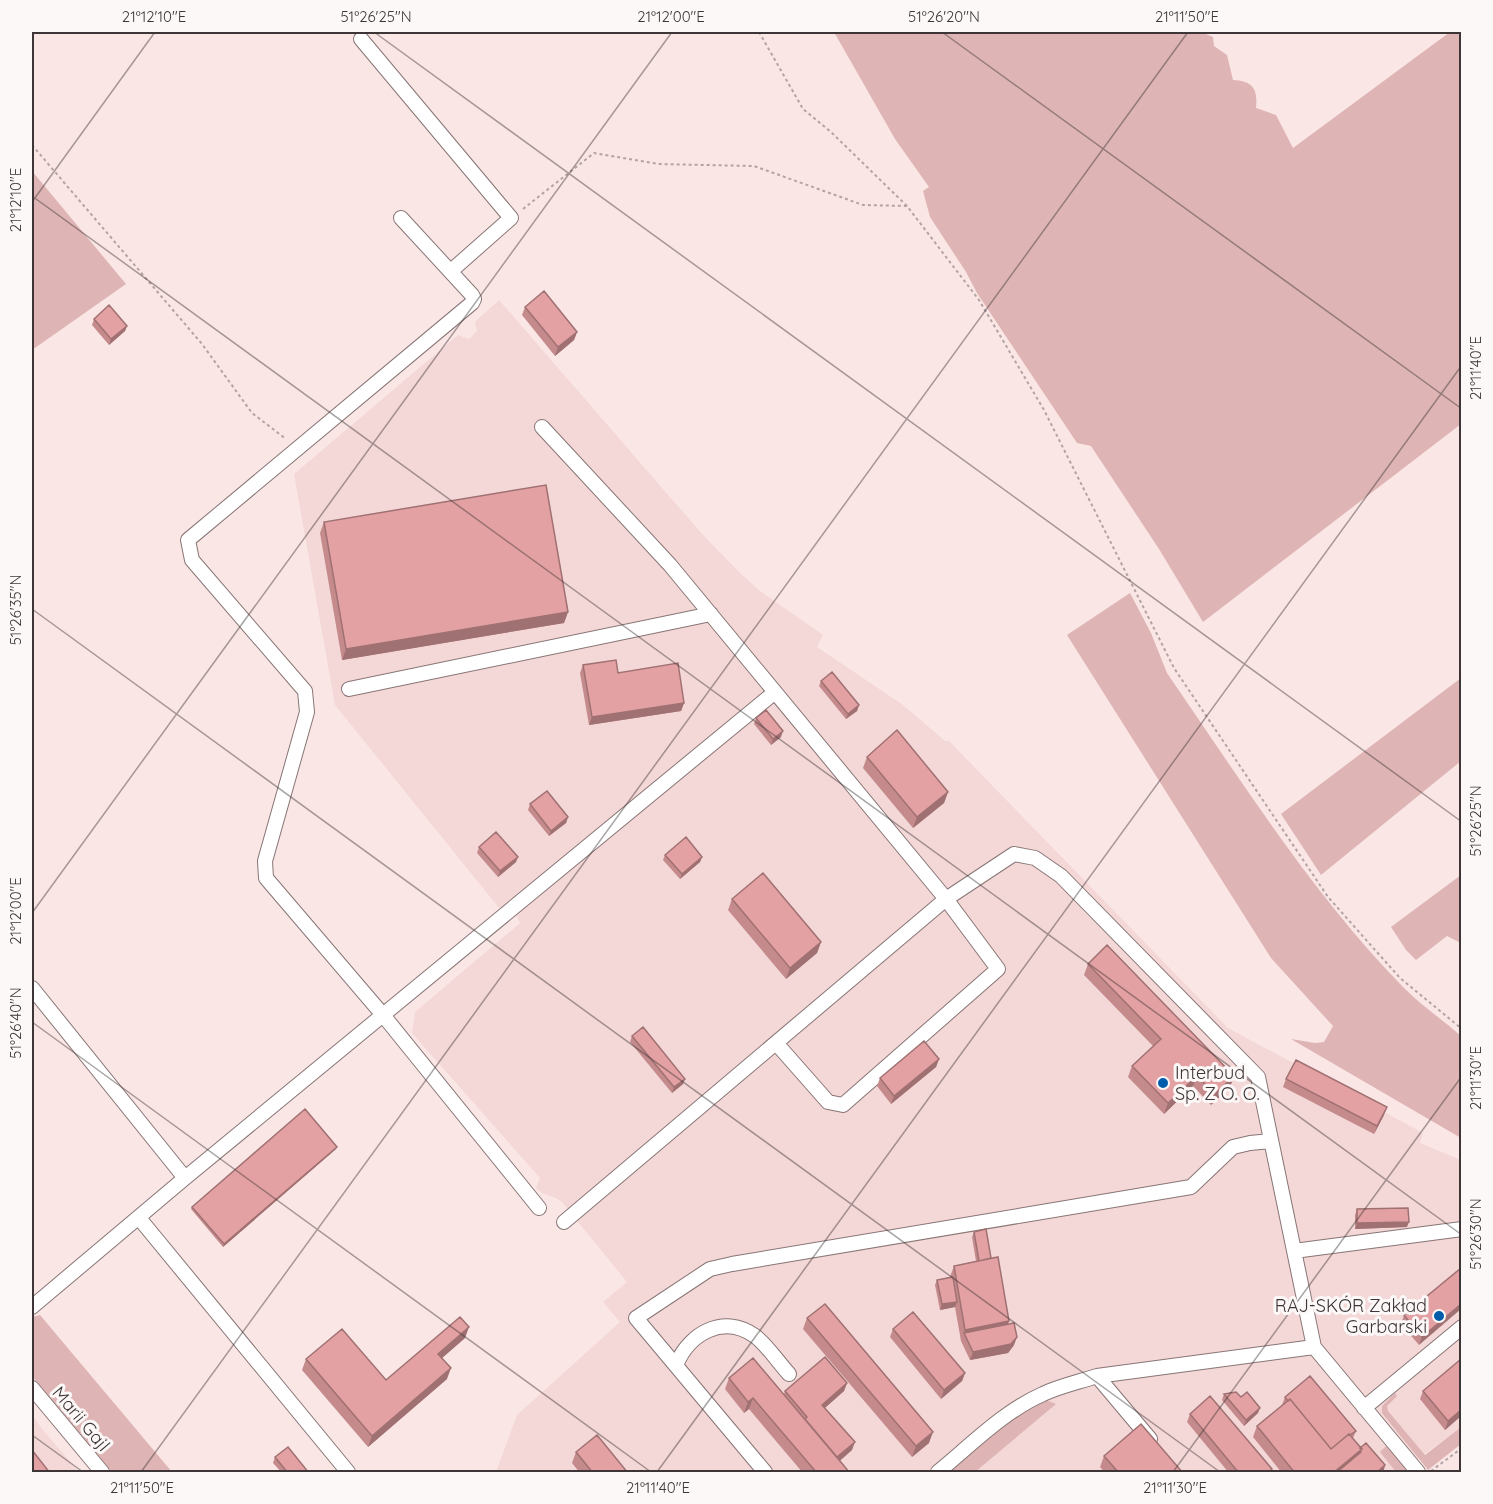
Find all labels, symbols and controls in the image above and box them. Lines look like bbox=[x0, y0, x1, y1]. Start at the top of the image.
text: 21°12'10"E bbox=[122, 7, 186, 26]
text: 51°26'25"N bbox=[340, 7, 412, 26]
text: 21°12'00"E bbox=[637, 7, 705, 26]
text: 51°26'20"N bbox=[908, 7, 980, 26]
text: 21°11'50"E bbox=[1155, 7, 1219, 26]
text: 21°12'10"E bbox=[6, 168, 25, 232]
text: 21°11'40"E bbox=[1466, 336, 1485, 400]
text: 51°26'35"N bbox=[6, 575, 25, 645]
text: 51°26'25"N bbox=[1466, 785, 1485, 857]
text: 21°12'00"E bbox=[6, 877, 25, 945]
text: 51°26'40"N bbox=[6, 987, 25, 1059]
text: 21°11'30"E bbox=[1466, 1046, 1485, 1110]
place label: Interbud Sp. Z O. O. bbox=[1175, 1061, 1260, 1105]
marker: Interbud Sp. Z O. O. bbox=[1156, 1076, 1170, 1090]
text: 51°26'30"N bbox=[1466, 1198, 1485, 1270]
place label: RAJ-SKÓR Zakład Garbarski bbox=[1275, 1294, 1427, 1338]
marker: RAJ-SKÓR Zakład Garbarski bbox=[1432, 1309, 1446, 1323]
street label: Marii Gajl bbox=[47, 1381, 115, 1456]
text: 21°11'50"E bbox=[110, 1478, 174, 1497]
text: 21°11'40"E bbox=[626, 1478, 690, 1497]
text: 21°11'30"E bbox=[1143, 1478, 1207, 1497]

